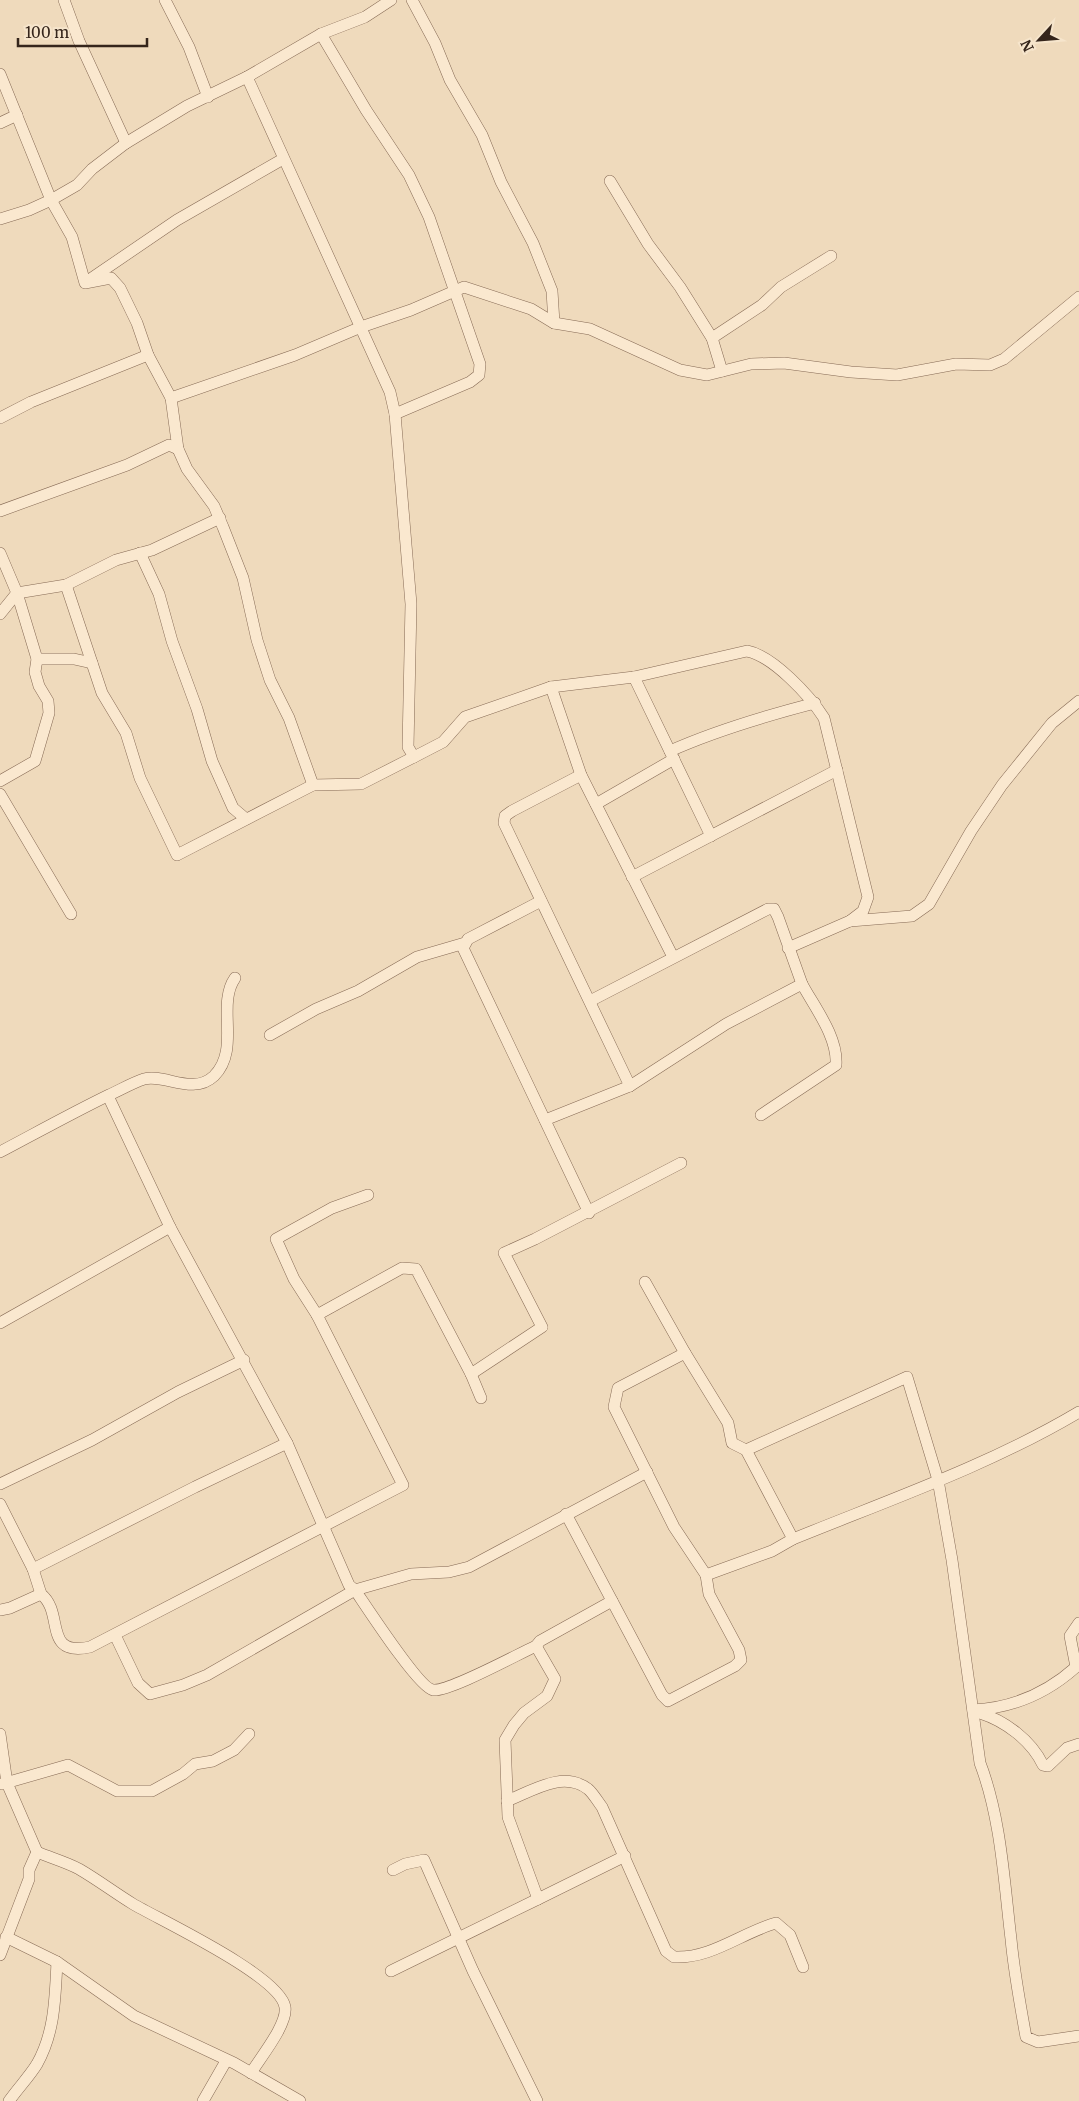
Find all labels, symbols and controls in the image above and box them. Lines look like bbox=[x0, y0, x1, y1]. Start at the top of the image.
scale bar bbox=[18, 15, 146, 47]
north arrow bbox=[1014, 15, 1064, 65]
text: 100 m bbox=[25, 23, 69, 42]
text: N bbox=[1017, 37, 1038, 55]

